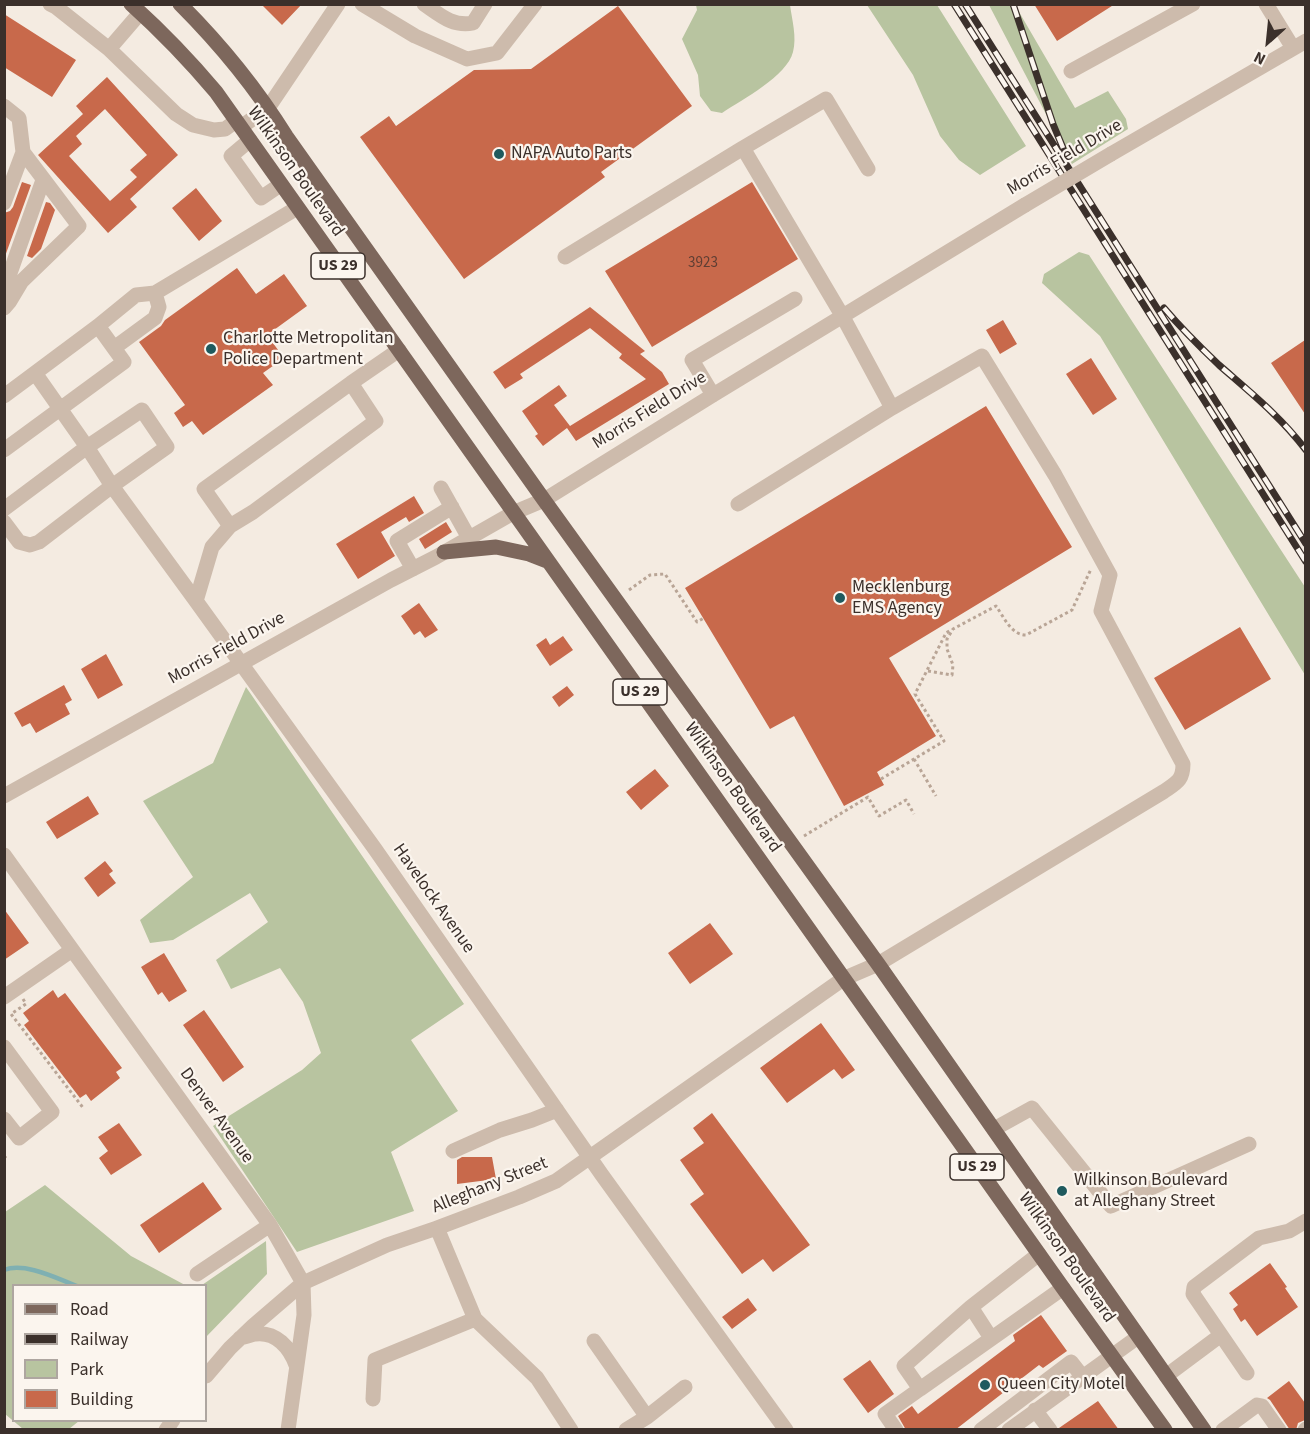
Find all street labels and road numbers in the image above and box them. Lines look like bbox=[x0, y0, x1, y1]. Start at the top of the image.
street label: Wilkinson Boulevard bbox=[242, 103, 348, 241]
street label: Morris Field Drive bbox=[1004, 115, 1126, 201]
road number: US 29 bbox=[311, 253, 365, 279]
street label: Morris Field Drive bbox=[589, 367, 711, 455]
street label: Morris Field Drive bbox=[165, 608, 289, 690]
road number: US 29 bbox=[613, 679, 667, 705]
street label: Wilkinson Boulevard bbox=[679, 719, 785, 857]
street label: Havelock Avenue bbox=[387, 840, 479, 958]
street label: Denver Avenue bbox=[174, 1064, 258, 1168]
street label: Alleghany Street bbox=[429, 1153, 551, 1219]
road number: US 29 bbox=[950, 1154, 1004, 1180]
street label: Wilkinson Boulevard bbox=[1013, 1189, 1119, 1327]

